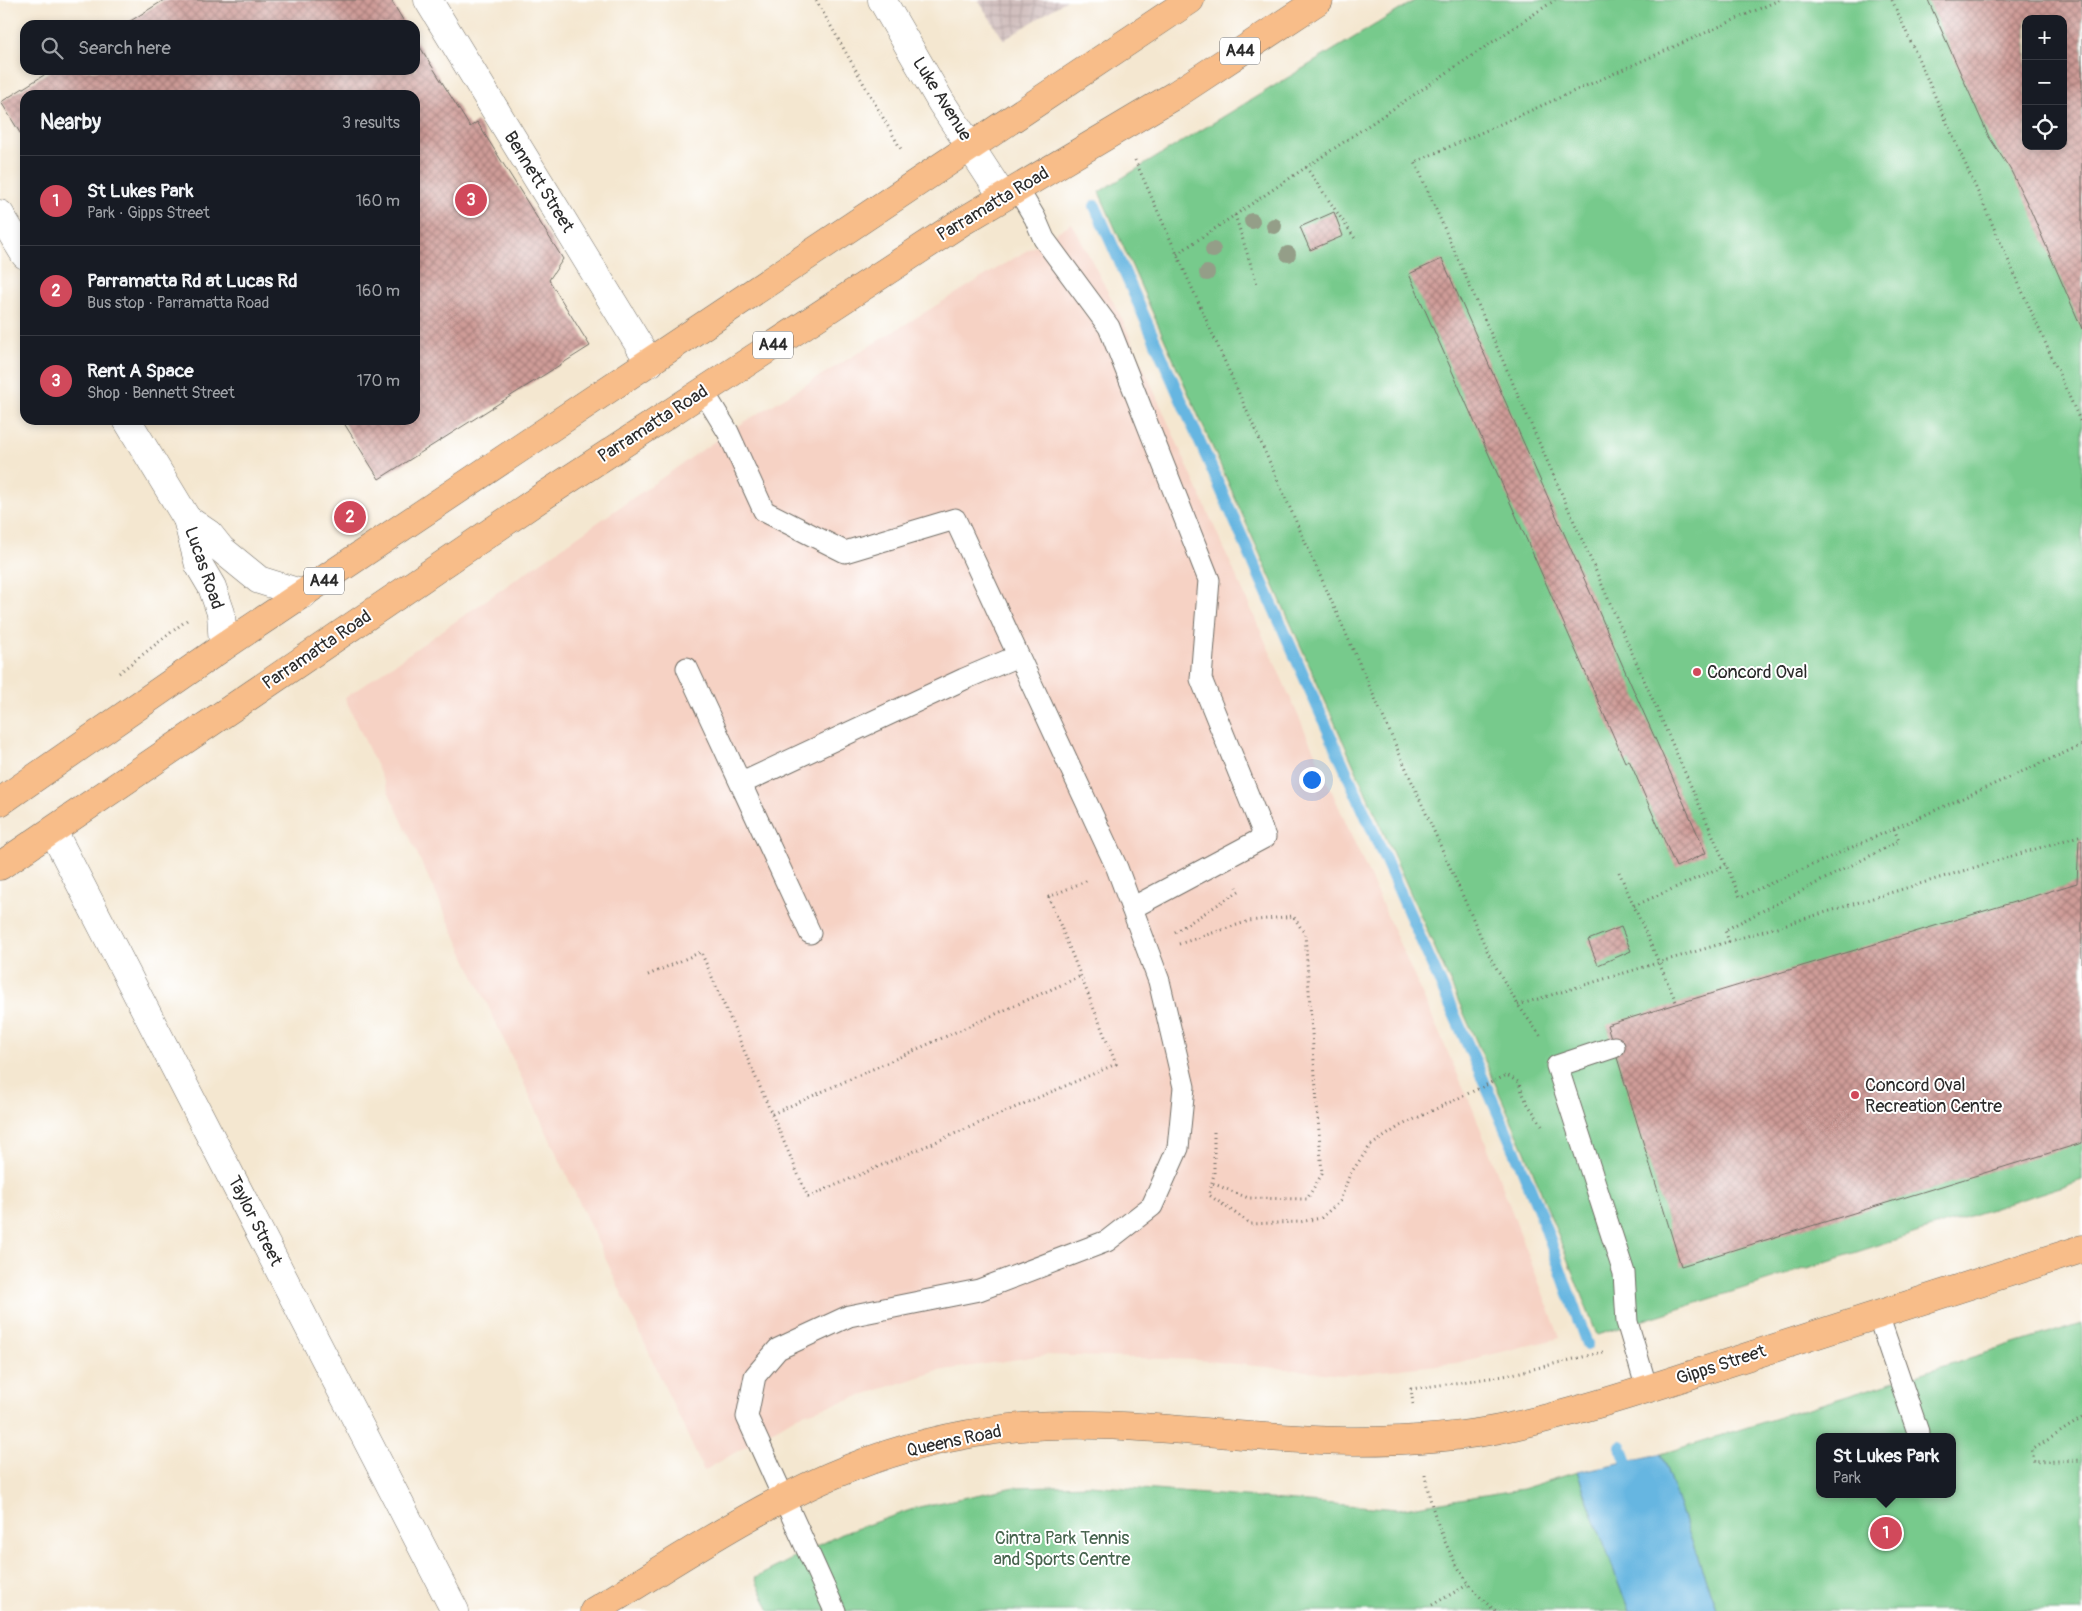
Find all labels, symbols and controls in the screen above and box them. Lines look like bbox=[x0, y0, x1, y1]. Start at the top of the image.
map controls bbox=[2022, 15, 2067, 150]
button: + bbox=[2022, 15, 2067, 60]
search box bbox=[20, 20, 420, 75]
icon: search bbox=[38, 34, 66, 62]
text: Search here bbox=[78, 36, 171, 60]
road number: A44 bbox=[1220, 37, 1260, 64]
street label: Luke Avenue bbox=[907, 53, 977, 145]
button: − bbox=[2022, 60, 2067, 105]
button: locate bbox=[2022, 105, 2067, 150]
text: Nearby bbox=[40, 109, 101, 136]
text: 3 results bbox=[342, 113, 400, 133]
street label: Bennett Street bbox=[499, 127, 580, 238]
street label: Parramatta Road bbox=[933, 162, 1053, 246]
text: St Lukes Park bbox=[87, 179, 193, 203]
pin: 3 bbox=[455, 181, 487, 219]
text: 1 bbox=[53, 191, 59, 211]
text: 160 m bbox=[356, 191, 400, 211]
text: Park · Gipps Street bbox=[87, 203, 210, 223]
text: Parramatta Rd at Lucas Rd bbox=[87, 269, 298, 293]
text: 2 bbox=[52, 281, 60, 301]
text: 160 m bbox=[356, 281, 400, 301]
text: Bus stop · Parramatta Road bbox=[87, 293, 269, 313]
road number: A44 bbox=[753, 332, 793, 358]
text: Rent A Space bbox=[87, 359, 194, 383]
text: 3 bbox=[52, 371, 60, 391]
text: 170 m bbox=[357, 371, 400, 391]
street label: Parramatta Road bbox=[594, 380, 712, 468]
text: Shop · Bennett Street bbox=[87, 383, 235, 403]
pin: 2 bbox=[334, 498, 366, 536]
street label: Lucas Road bbox=[179, 524, 229, 612]
road number: A44 bbox=[304, 568, 344, 594]
street label: Parramatta Road bbox=[258, 605, 376, 695]
place label: Concord Oval bbox=[1707, 661, 1808, 684]
marker: Concord Oval bbox=[1691, 666, 1703, 678]
your location bbox=[1299, 767, 1325, 793]
place label: Concord Oval Recreation Centre bbox=[1865, 1074, 2002, 1118]
marker: Concord Oval Recreation Centre bbox=[1849, 1089, 1861, 1101]
street label: Taylor Street bbox=[222, 1172, 288, 1271]
street label: Gipps Street bbox=[1673, 1339, 1769, 1390]
street label: Queens Road bbox=[904, 1420, 1004, 1462]
popup bbox=[1816, 1433, 1956, 1498]
text: St Lukes Park bbox=[1833, 1444, 1939, 1468]
text: Park bbox=[1833, 1468, 1861, 1488]
pin: 1 bbox=[1870, 1514, 1902, 1552]
park label: Cintra Park Tennis and Sports Centre bbox=[994, 1527, 1131, 1571]

